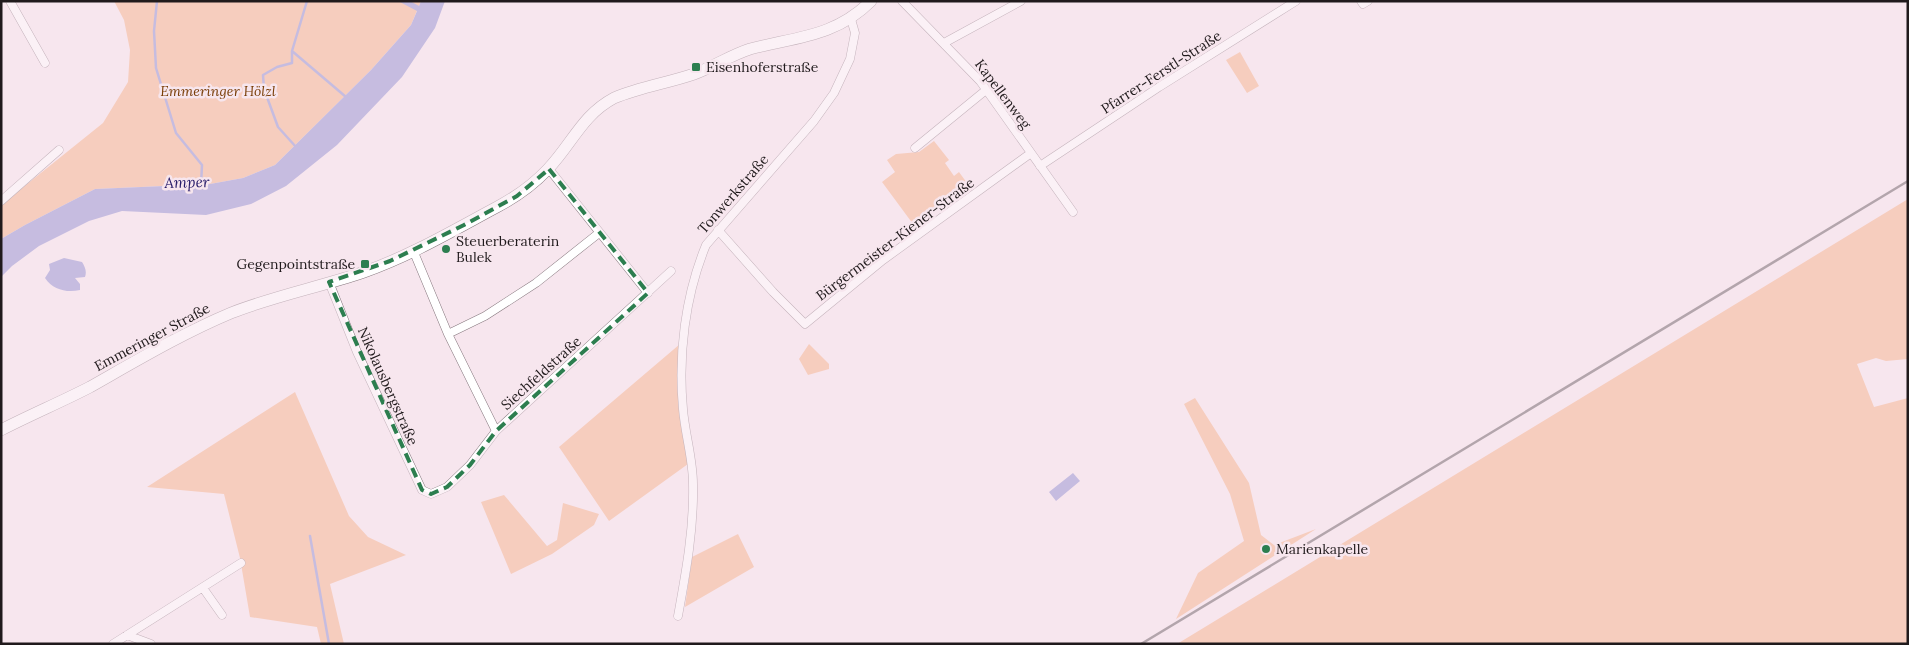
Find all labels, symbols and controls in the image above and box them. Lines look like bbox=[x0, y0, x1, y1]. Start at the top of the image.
street label: Pfarrer-Ferstl-Straße bbox=[1098, 26, 1225, 118]
street label: Kapellenweg bbox=[971, 56, 1035, 133]
place label: Eisenhoferstraße bbox=[706, 58, 819, 76]
marker: Eisenhoferstraße bbox=[690, 61, 702, 73]
park label: Emmeringer Hölzl bbox=[160, 82, 276, 100]
street label: Tonwerkstraße bbox=[694, 150, 773, 237]
water label: Amper bbox=[163, 172, 210, 192]
street label: Bürgermeister-Kiener-Straße bbox=[812, 173, 978, 304]
place label: Steuerberaterin Bulek bbox=[456, 232, 560, 266]
marker: Steuerberaterin Bulek bbox=[440, 243, 452, 255]
place label: Gegenpointstraße bbox=[237, 255, 355, 273]
marker: Gegenpointstraße bbox=[359, 258, 371, 270]
street label: Emmeringer Straße bbox=[91, 299, 213, 375]
street label: Nikolausbergstraße bbox=[354, 324, 422, 448]
street label: Siechfeldstraße bbox=[497, 332, 585, 414]
place label: Marienkapelle bbox=[1276, 540, 1368, 558]
marker: Marienkapelle bbox=[1260, 543, 1272, 555]

